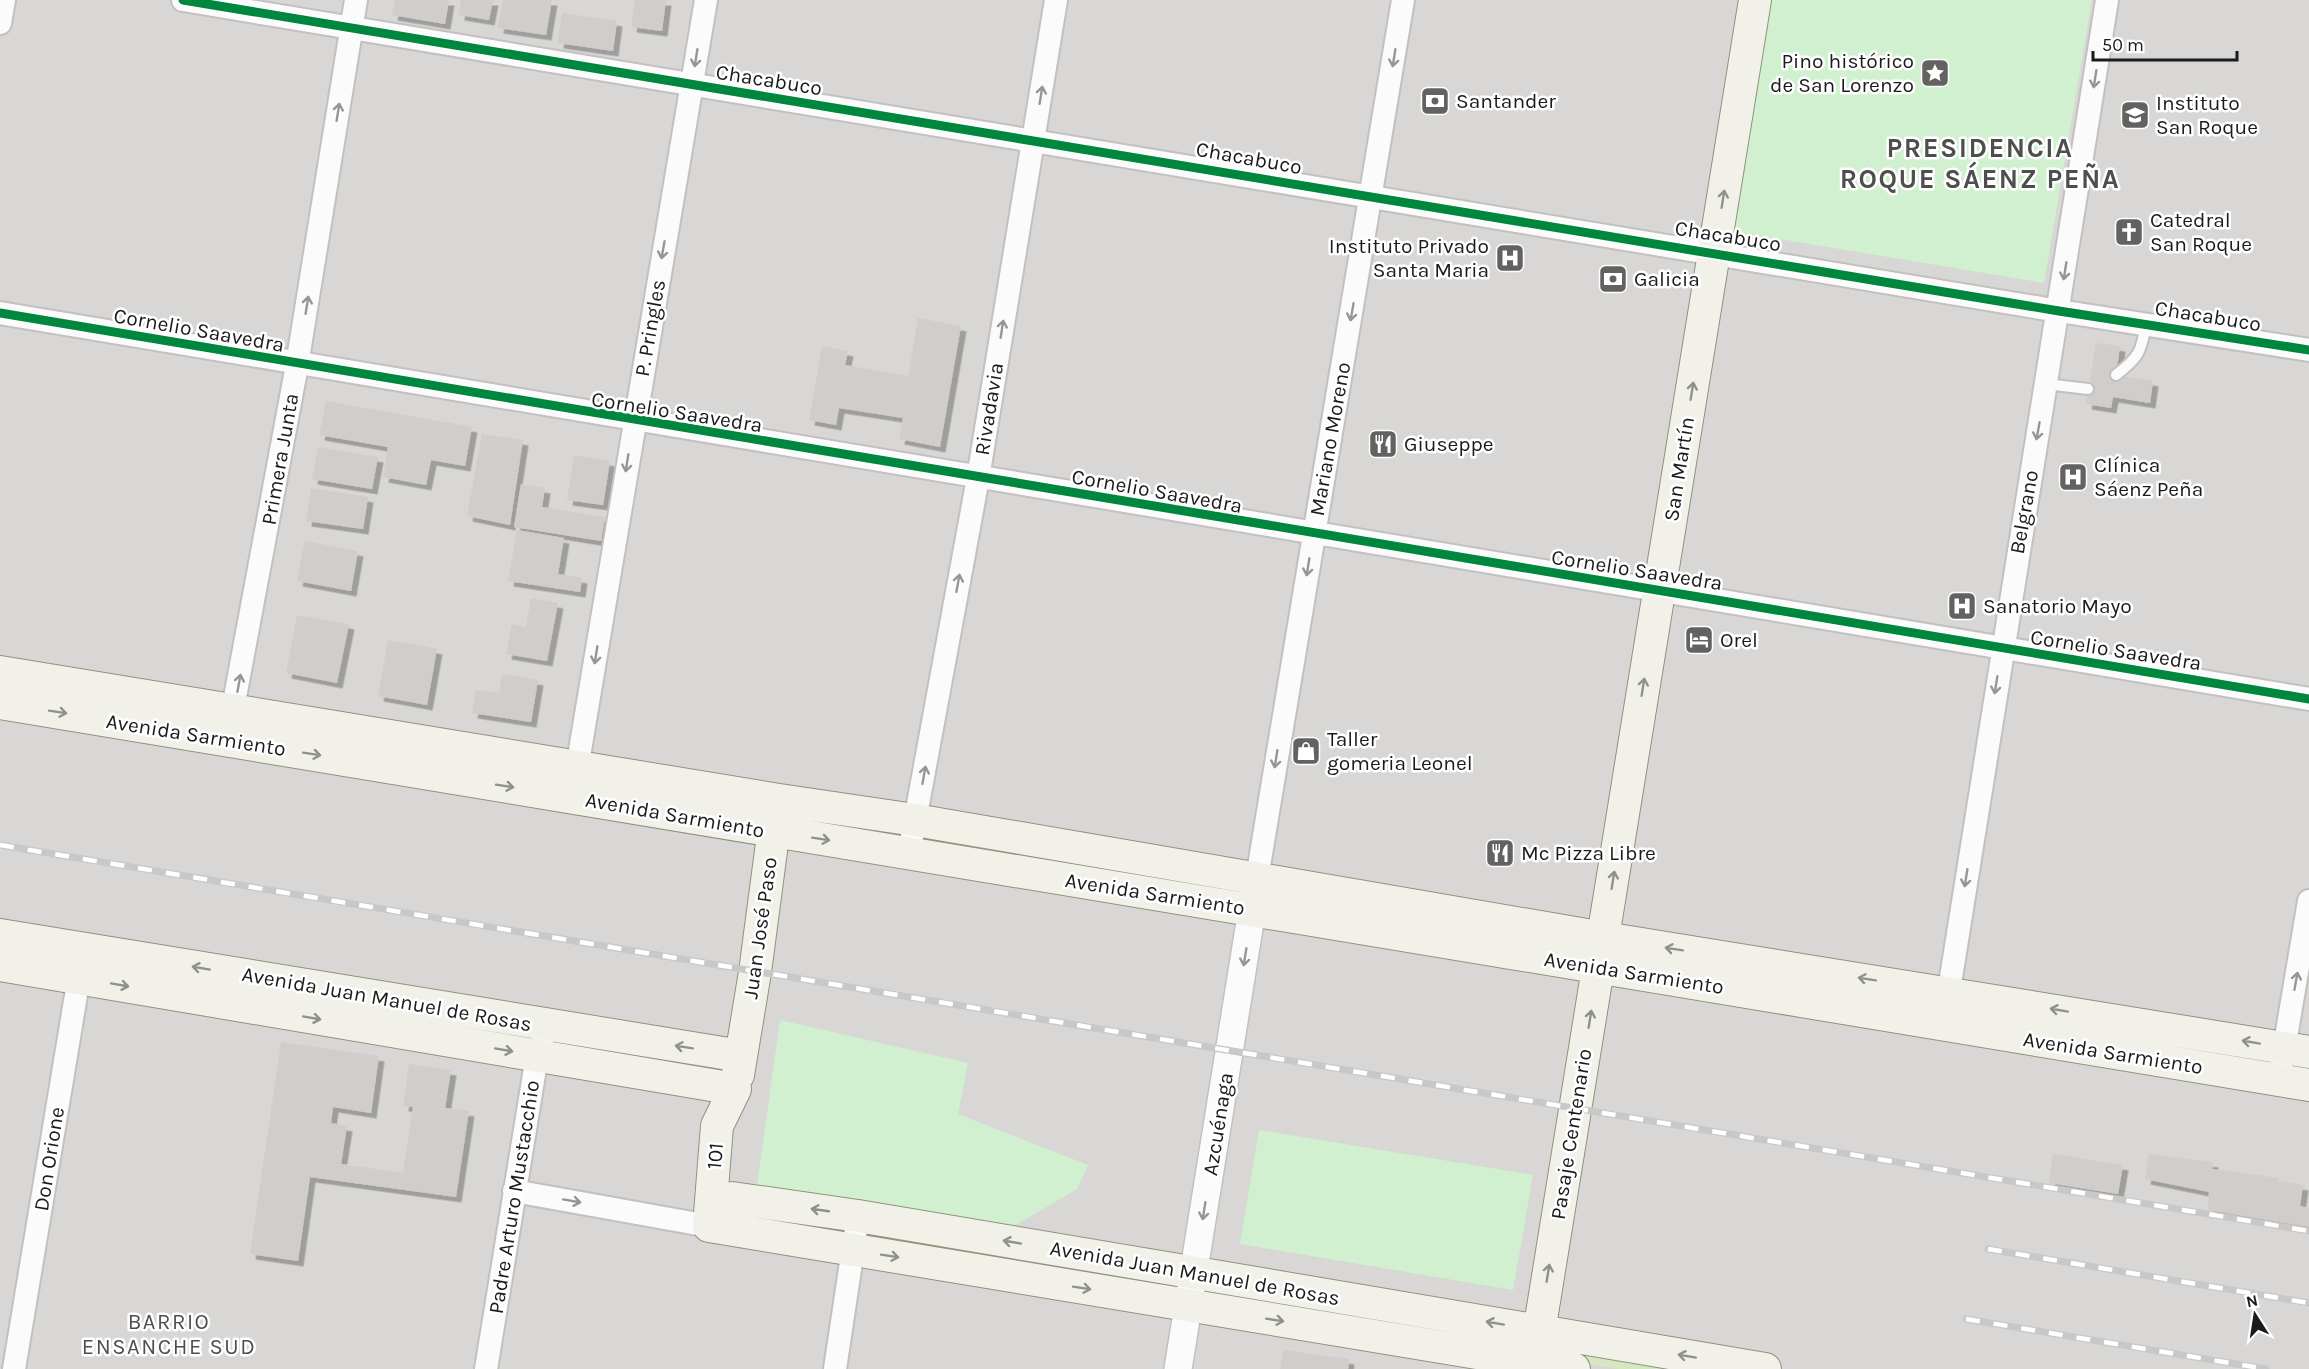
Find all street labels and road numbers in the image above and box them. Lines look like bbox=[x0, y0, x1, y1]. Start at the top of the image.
street label: Chacabuco bbox=[714, 60, 824, 100]
street label: Chacabuco bbox=[1194, 137, 1304, 179]
street label: Chacabuco bbox=[1673, 216, 1783, 256]
street label: P. Pringles bbox=[630, 278, 670, 378]
street label: Chacabuco bbox=[2153, 296, 2263, 336]
street label: Cornelio Saavedra bbox=[112, 303, 286, 357]
street label: Mariano Moreno bbox=[1305, 360, 1355, 518]
street label: Rivadavia bbox=[970, 361, 1008, 457]
street label: Cornelio Saavedra bbox=[590, 387, 764, 437]
street label: Primera Junta bbox=[257, 391, 303, 527]
street label: San Martín bbox=[1659, 415, 1699, 523]
street label: Cornelio Saavedra bbox=[1070, 464, 1244, 518]
street label: Belgrano bbox=[2005, 468, 2043, 556]
street label: Cornelio Saavedra bbox=[1550, 545, 1724, 595]
street label: Cornelio Saavedra bbox=[2029, 625, 2203, 675]
street label: Avenida Sarmiento bbox=[105, 709, 287, 761]
street label: Avenida Sarmiento bbox=[584, 787, 766, 843]
street label: Juan José Paso bbox=[738, 856, 782, 1000]
street label: Avenida Sarmiento bbox=[1064, 868, 1246, 920]
street label: Avenida Sarmiento bbox=[1543, 947, 1725, 999]
street label: Avenida Juan Manuel de Rosas bbox=[240, 962, 534, 1036]
street label: Avenida Sarmiento bbox=[2022, 1027, 2204, 1079]
street label: Pasaje Centenario bbox=[1546, 1047, 1596, 1221]
street label: Azcuénaga bbox=[1198, 1071, 1238, 1177]
street label: Padre Arturo Mustacchio bbox=[484, 1078, 544, 1316]
street label: Don Orione bbox=[29, 1105, 69, 1213]
street label: 101 bbox=[702, 1142, 728, 1170]
street label: Avenida Juan Manuel de Rosas bbox=[1048, 1236, 1342, 1310]

